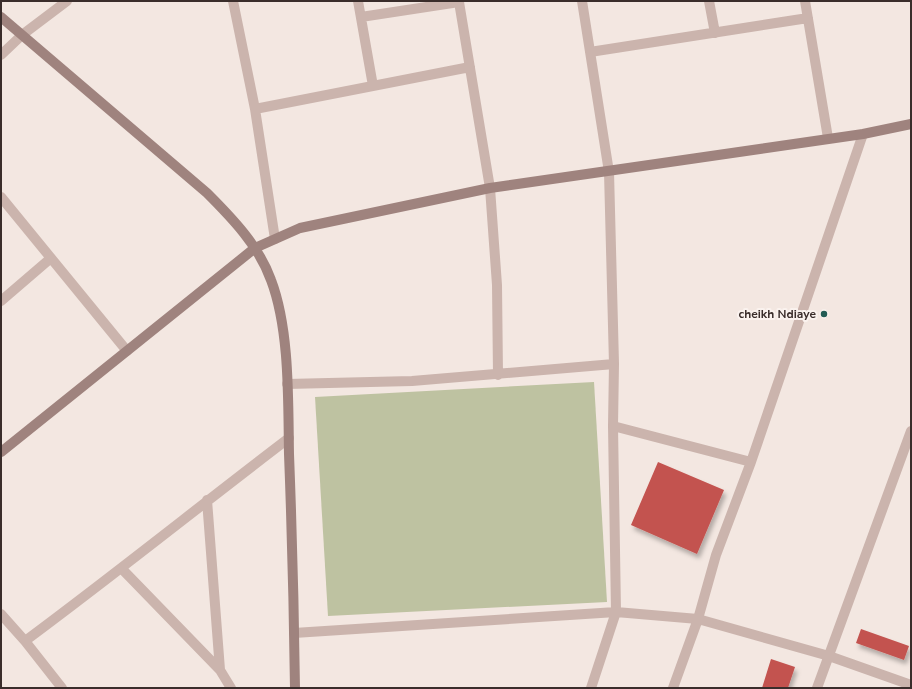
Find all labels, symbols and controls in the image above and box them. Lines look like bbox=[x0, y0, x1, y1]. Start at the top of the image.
place label: cheikh Ndiaye bbox=[739, 306, 816, 322]
marker: cheikh Ndiaye bbox=[819, 309, 829, 319]

